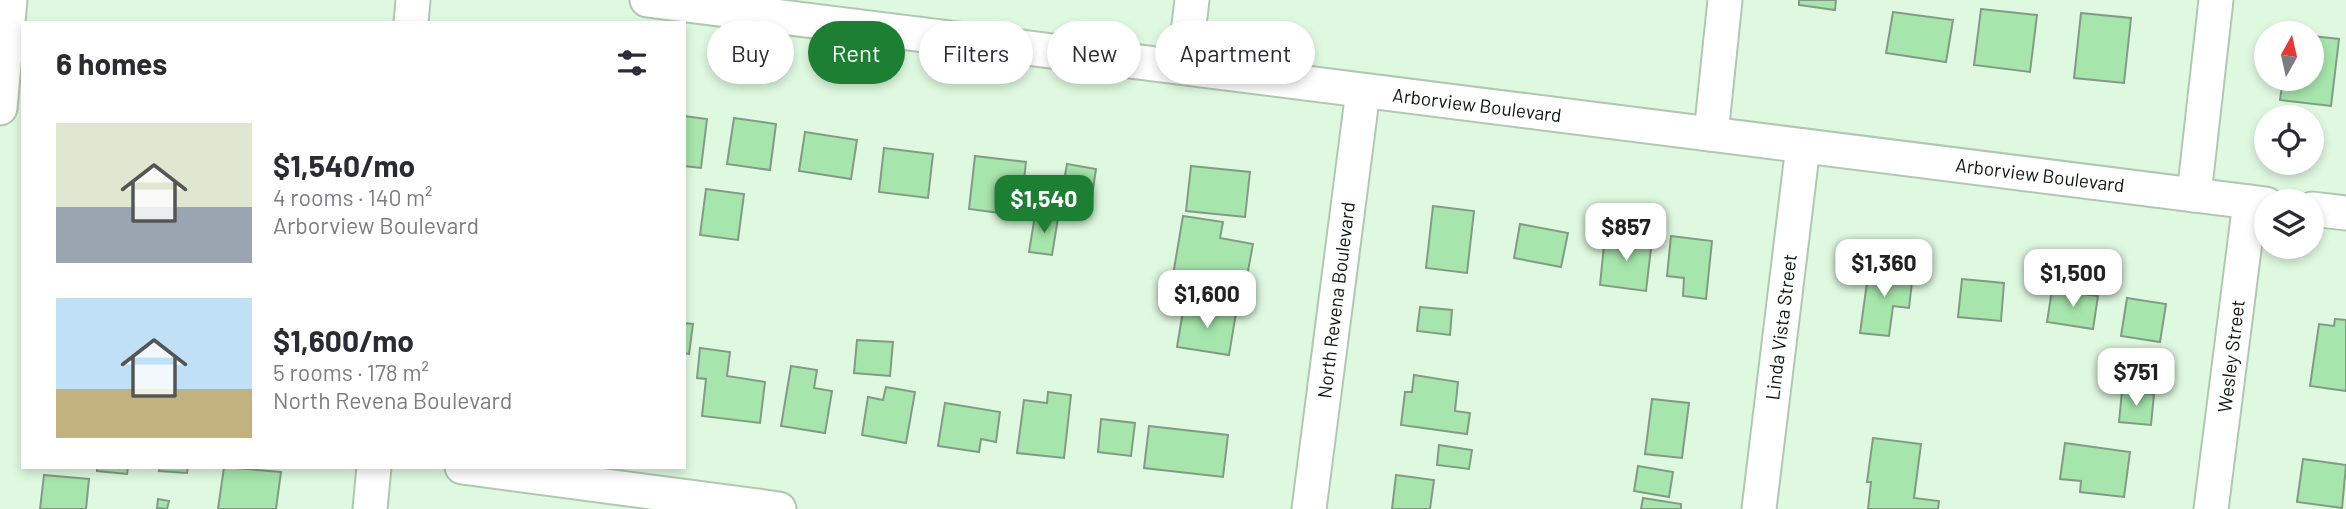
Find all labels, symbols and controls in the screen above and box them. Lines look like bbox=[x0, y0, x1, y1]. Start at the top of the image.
chip: Buy bbox=[707, 21, 794, 84]
chip: Rent bbox=[808, 21, 905, 84]
chip: Filters bbox=[919, 21, 1033, 84]
chip: New bbox=[1047, 21, 1141, 84]
chip: Apartment bbox=[1155, 21, 1315, 84]
north arrow bbox=[2254, 21, 2324, 91]
map controls bbox=[2254, 21, 2324, 259]
icon: filters bbox=[613, 44, 651, 82]
text: 6 homes bbox=[56, 45, 167, 81]
street label: Arborview Boulevard bbox=[1391, 83, 1563, 126]
button: locate bbox=[2254, 105, 2324, 175]
text: $1,540/mo bbox=[273, 147, 415, 183]
icon: home bbox=[112, 151, 196, 235]
street label: Arborview Boulevard bbox=[1954, 153, 2126, 196]
pin: $1,540 bbox=[987, 176, 1101, 235]
text: 4 rooms · 140 m² bbox=[273, 183, 433, 211]
text: $1,540 bbox=[1011, 184, 1077, 212]
button: layers bbox=[2254, 189, 2324, 259]
street label: North Revena Boulevard bbox=[1312, 200, 1359, 400]
pin: $857 bbox=[1585, 204, 1667, 263]
text: Arborview Boulevard bbox=[273, 211, 479, 239]
text: $857 bbox=[1601, 212, 1651, 240]
pin: $1,360 bbox=[1827, 240, 1941, 299]
text: $1,360 bbox=[1851, 248, 1917, 276]
pin: $1,500 bbox=[2016, 250, 2130, 309]
street label: Linda Vista Street bbox=[1760, 253, 1801, 401]
text: $1,500 bbox=[2040, 258, 2106, 286]
pin: $1,600 bbox=[1150, 270, 1264, 330]
text: $1,600 bbox=[1174, 279, 1240, 307]
street label: Wesley Street bbox=[2212, 298, 2249, 414]
text: $1,600/mo bbox=[273, 322, 414, 358]
icon: home bbox=[112, 326, 196, 410]
pin: $751 bbox=[2095, 348, 2177, 408]
text: $751 bbox=[2114, 357, 2158, 385]
text: 5 rooms · 178 m² bbox=[273, 358, 429, 386]
text: North Revena Boulevard bbox=[273, 386, 512, 414]

